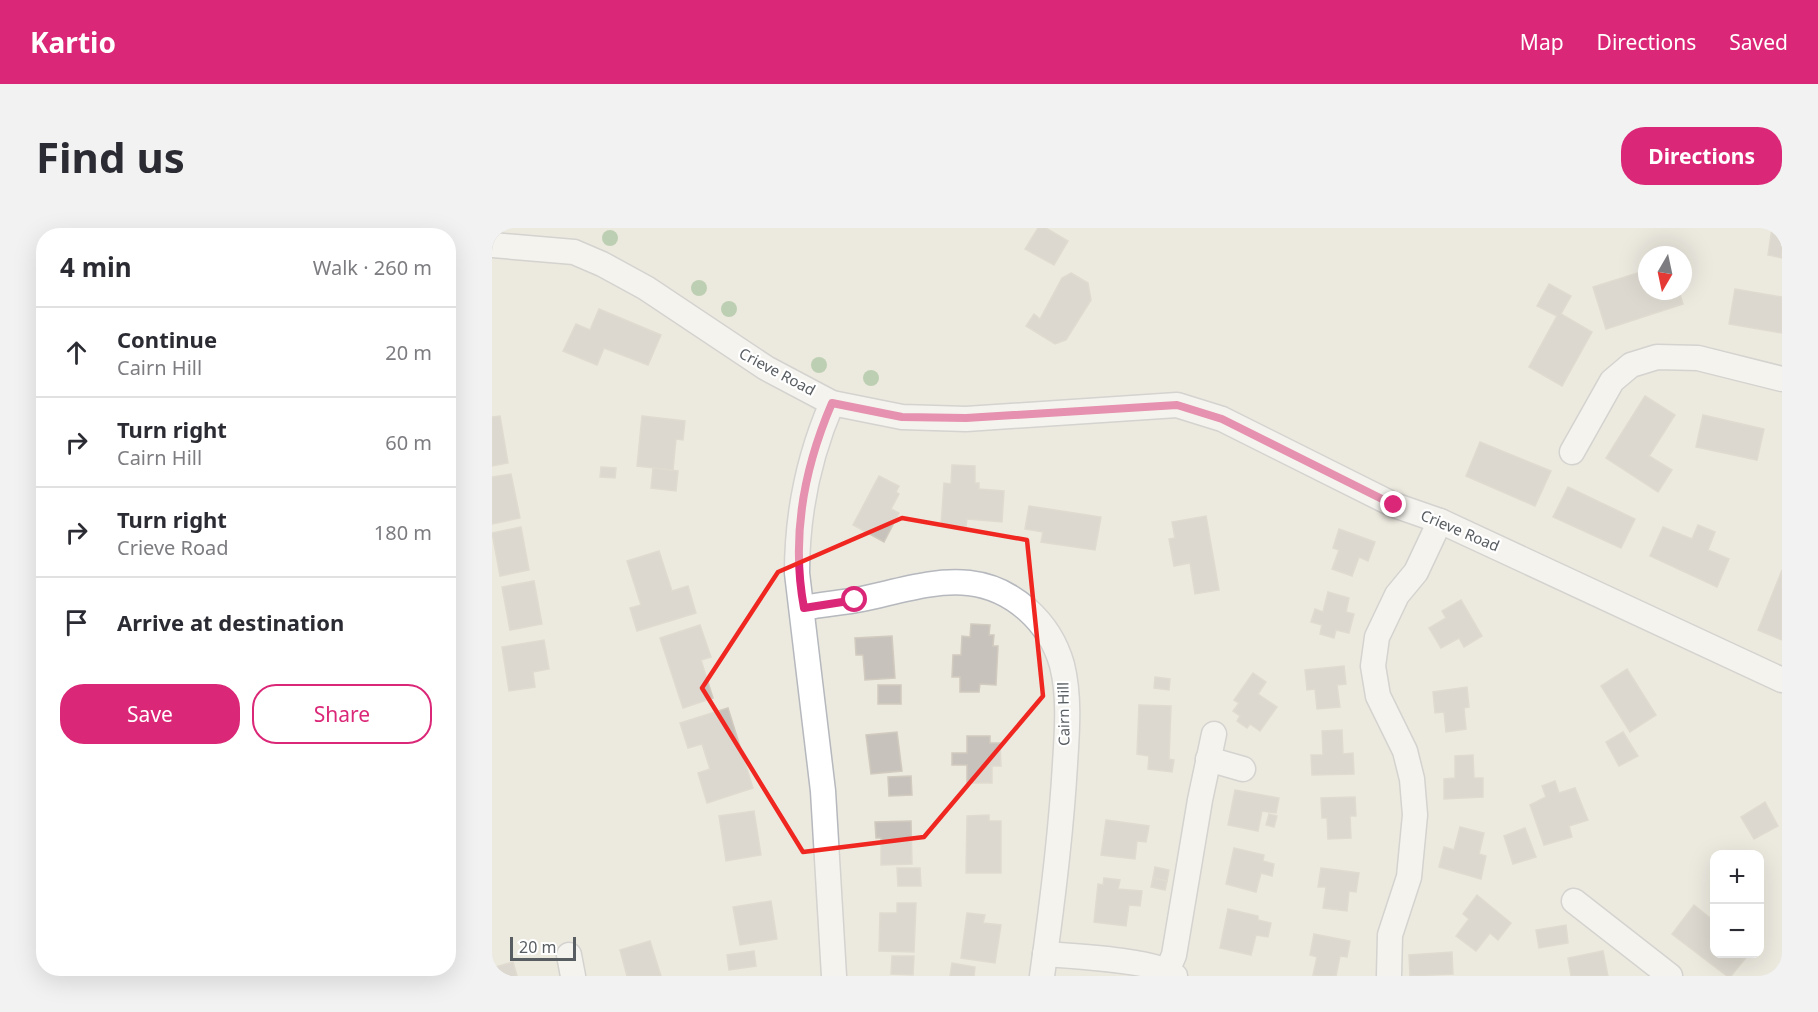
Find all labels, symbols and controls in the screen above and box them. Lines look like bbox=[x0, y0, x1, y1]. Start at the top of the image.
text: Kartio bbox=[30, 23, 116, 61]
text: Map bbox=[1520, 28, 1564, 56]
text: Directions bbox=[1597, 28, 1696, 56]
text: Saved bbox=[1729, 28, 1788, 56]
button: Directions bbox=[1621, 127, 1782, 185]
text: Find us bbox=[36, 128, 185, 185]
north arrow bbox=[1638, 246, 1692, 300]
text: 4 min bbox=[60, 249, 132, 285]
text: Walk · 260 m bbox=[313, 254, 432, 281]
text: Continue bbox=[117, 324, 217, 354]
icon: ahead bbox=[60, 336, 93, 369]
text: 20 m bbox=[385, 339, 432, 366]
street label: Crieve Road bbox=[736, 343, 819, 400]
text: Cairn Hill bbox=[117, 354, 202, 381]
text: Turn right bbox=[117, 414, 227, 444]
icon: right bbox=[60, 426, 93, 459]
text: 60 m bbox=[385, 429, 432, 456]
text: Cairn Hill bbox=[117, 444, 202, 471]
route end bbox=[1380, 491, 1406, 517]
text: Turn right bbox=[117, 504, 227, 534]
street label: Crieve Road bbox=[1418, 505, 1503, 556]
icon: right bbox=[60, 516, 93, 549]
text: 180 m bbox=[374, 519, 432, 546]
text: Crieve Road bbox=[117, 534, 229, 561]
route start bbox=[841, 586, 867, 612]
icon: arrive bbox=[60, 606, 93, 639]
text: Arrive at destination bbox=[117, 607, 344, 637]
street label: Cairn Hill bbox=[1052, 682, 1074, 746]
button: Save bbox=[60, 684, 240, 744]
button: Share bbox=[252, 684, 432, 744]
map controls bbox=[1710, 850, 1764, 958]
button: + bbox=[1710, 850, 1764, 904]
button: − bbox=[1710, 904, 1764, 958]
scale bar bbox=[510, 934, 576, 962]
text: 20 m bbox=[519, 936, 556, 958]

